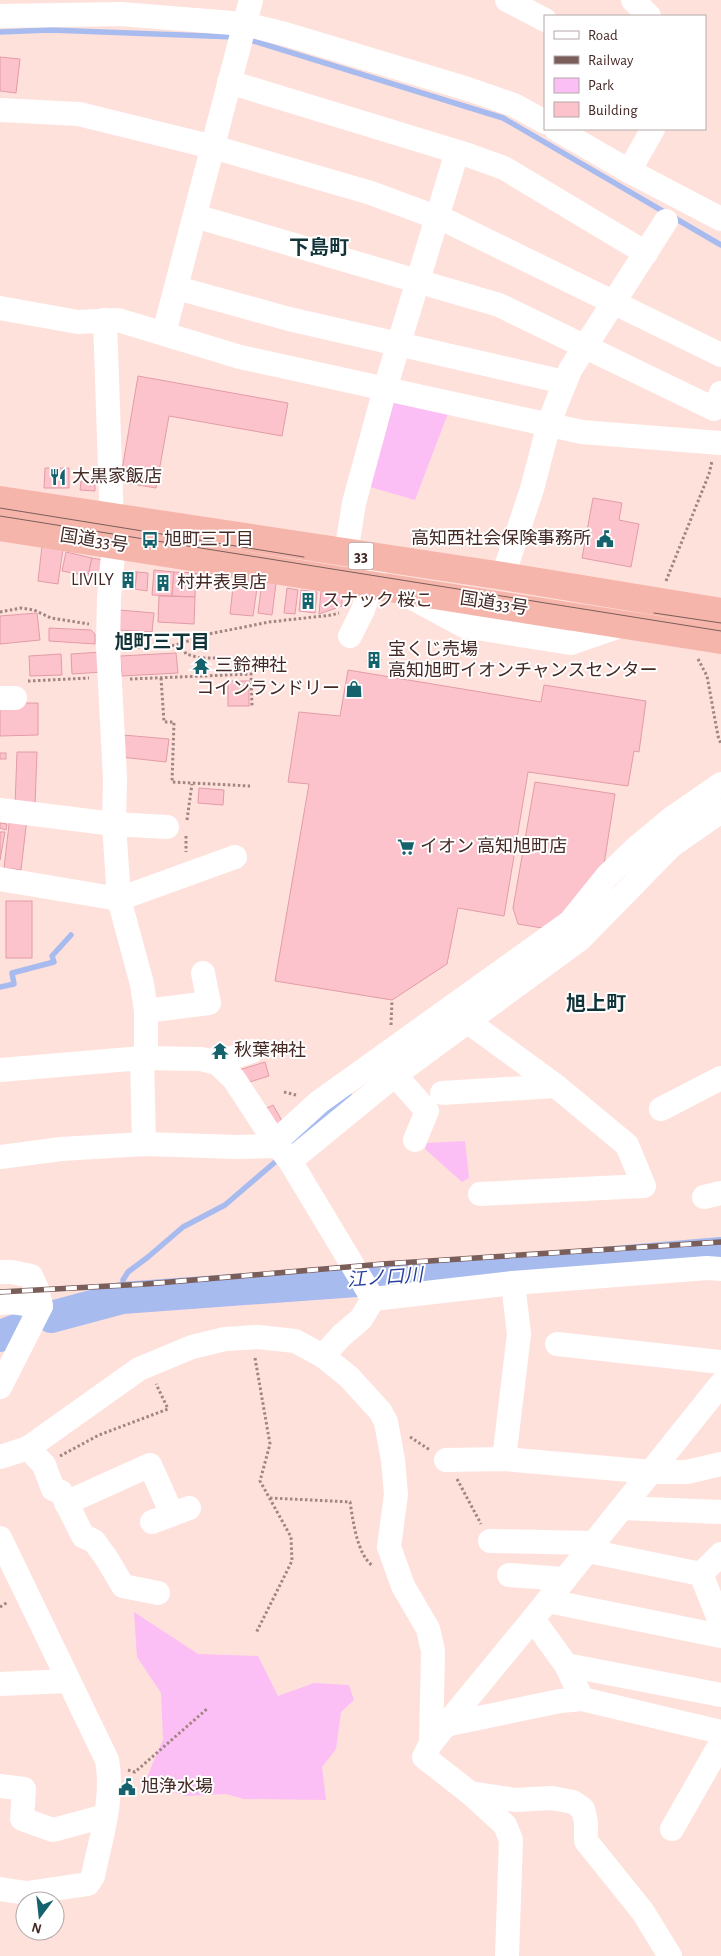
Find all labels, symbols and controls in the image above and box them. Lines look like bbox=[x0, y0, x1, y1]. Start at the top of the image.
legend bbox=[544, 15, 706, 130]
text: Road bbox=[588, 28, 618, 43]
text: Railway bbox=[588, 53, 634, 68]
text: Park bbox=[588, 78, 614, 93]
text: Building bbox=[588, 103, 638, 118]
district label: 下島町 bbox=[289, 236, 349, 258]
restaurant icon: 大黒家飯店 bbox=[48, 467, 68, 487]
place label: 大黒家飯店 bbox=[72, 467, 162, 486]
street label: 国道33号 bbox=[59, 525, 130, 555]
place label: 高知西社会保険事務所 bbox=[411, 528, 591, 548]
public building icon: 高知西社会保険事務所 bbox=[595, 529, 615, 549]
bus stop icon: 旭町三丁目 bbox=[140, 530, 160, 550]
place label: 旭町三丁目 bbox=[164, 530, 254, 549]
road number: 33 bbox=[348, 542, 374, 570]
building icon: LIVILY bbox=[118, 570, 138, 590]
place label: LIVILY bbox=[71, 571, 114, 589]
place label: 村井表具店 bbox=[177, 572, 267, 592]
building icon: 村井表具店 bbox=[153, 573, 173, 593]
street label: 国道33号 bbox=[459, 588, 530, 618]
building icon: スナック 桜こ bbox=[298, 591, 318, 611]
place label: スナック 桜こ bbox=[322, 591, 433, 610]
district label: 旭町三丁目 bbox=[114, 632, 210, 652]
place label: 宝くじ売場 高知旭町イオンチャンスセンター bbox=[388, 640, 657, 680]
building icon: 宝くじ売場 高知旭町イオンチャンスセンター bbox=[364, 650, 384, 670]
temple icon: 三鈴神社 bbox=[191, 656, 211, 676]
place label: 三鈴神社 bbox=[215, 656, 287, 675]
place label: コインランドリー bbox=[196, 679, 340, 698]
shop icon: コインランドリー bbox=[344, 679, 364, 699]
place label: イオン 高知旭町店 bbox=[420, 836, 567, 856]
supermarket icon: イオン 高知旭町店 bbox=[396, 837, 416, 857]
district label: 旭上町 bbox=[566, 993, 626, 1014]
temple icon: 秋葉神社 bbox=[210, 1041, 230, 1061]
place label: 秋葉神社 bbox=[234, 1041, 306, 1060]
water label: 江ノ口川 bbox=[346, 1265, 426, 1290]
public building icon: 旭浄水場 bbox=[117, 1777, 137, 1797]
place label: 旭浄水場 bbox=[141, 1777, 213, 1796]
north arrow bbox=[15, 1891, 65, 1941]
text: N bbox=[30, 1920, 43, 1936]

